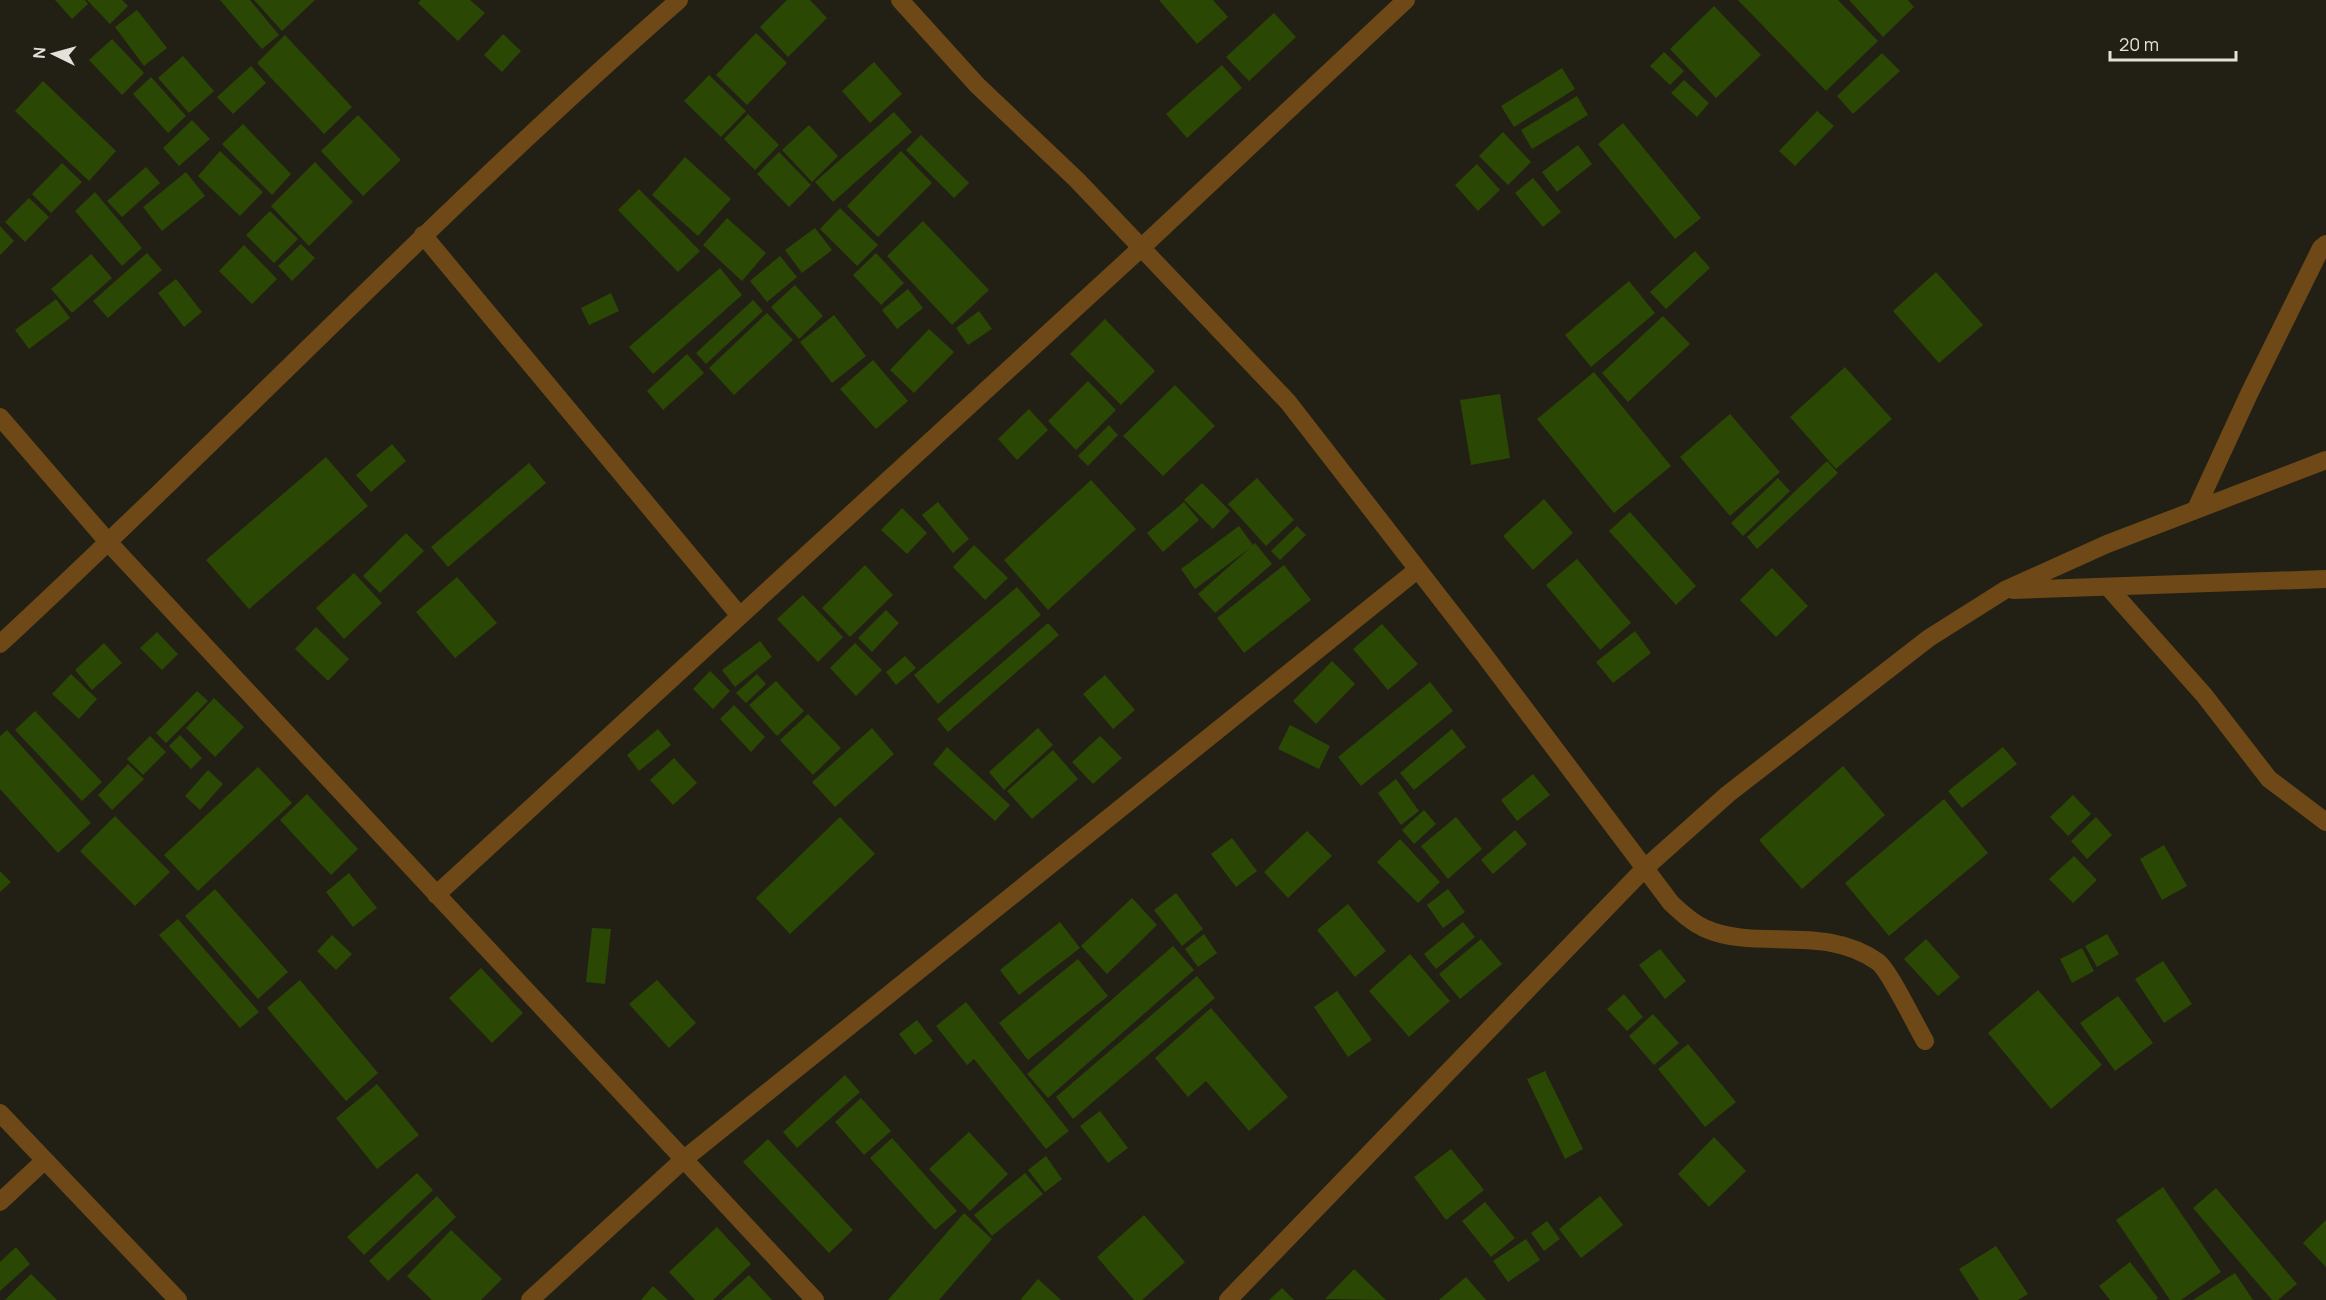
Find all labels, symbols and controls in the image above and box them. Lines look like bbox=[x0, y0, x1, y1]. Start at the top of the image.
north arrow bbox=[24, 24, 84, 84]
scale bar bbox=[2110, 24, 2236, 62]
text: 20 m bbox=[2119, 32, 2159, 56]
text: N bbox=[28, 46, 51, 59]

